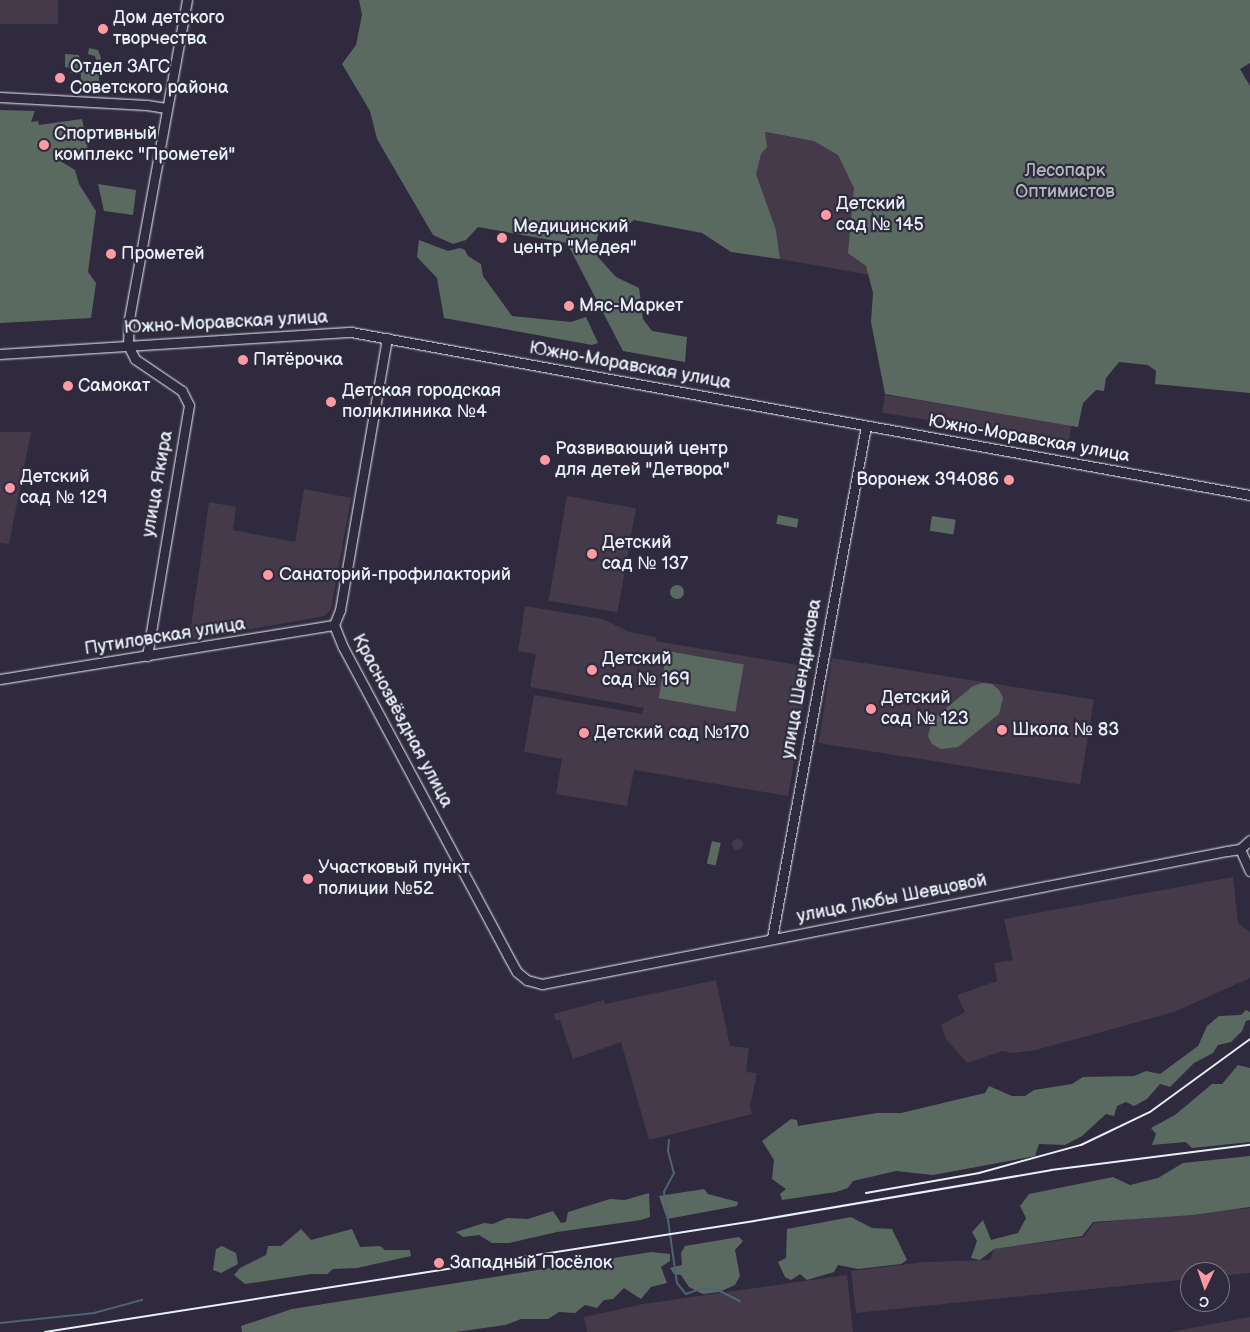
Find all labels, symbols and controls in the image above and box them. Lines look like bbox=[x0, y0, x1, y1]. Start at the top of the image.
place label: Дом детского творчества bbox=[113, 8, 224, 50]
marker: Дом детского творчества bbox=[97, 23, 109, 35]
place label: Отдел ЗАГС Советского района bbox=[70, 57, 229, 100]
marker: Отдел ЗАГС Советского района bbox=[54, 72, 66, 84]
place label: Спортивный комплекс "Прометей" bbox=[54, 124, 235, 166]
marker: Спортивный комплекс "Прометей" bbox=[38, 139, 50, 151]
park label: Лесопарк Оптимистов bbox=[1015, 161, 1115, 203]
place label: Детский сад № 145 bbox=[836, 194, 924, 236]
marker: Детский сад № 145 bbox=[820, 209, 832, 221]
place label: Медицинский центр "Медея" bbox=[513, 217, 637, 260]
marker: Медицинский центр "Медея" bbox=[495, 231, 509, 245]
place label: Прометей bbox=[121, 243, 205, 265]
marker: Прометей bbox=[105, 248, 117, 260]
place label: Мяс-Маркет bbox=[579, 295, 683, 317]
marker: Мяс-Маркет bbox=[563, 300, 575, 312]
street label: Южно-Моравская улица bbox=[123, 307, 329, 339]
street label: Южно-Моравская улица bbox=[527, 338, 733, 394]
place label: Пятёрочка bbox=[253, 349, 343, 371]
marker: Пятёрочка bbox=[237, 354, 249, 366]
place label: Самокат bbox=[78, 375, 150, 397]
marker: Самокат bbox=[62, 380, 74, 392]
place label: Детская городская поликлиника №4 bbox=[342, 381, 501, 424]
marker: Детская городская поликлиника №4 bbox=[324, 395, 338, 409]
street label: Южно-Моравская улица bbox=[926, 411, 1132, 467]
street label: улица Якира bbox=[138, 429, 178, 539]
place label: Развивающий центр для детей "Детвора" bbox=[555, 439, 730, 482]
marker: Развивающий центр для детей "Детвора" bbox=[539, 454, 551, 466]
place label: Детский сад № 129 bbox=[20, 467, 107, 509]
place label: Воронеж 394086 bbox=[856, 469, 999, 491]
marker: Воронеж 394086 bbox=[1003, 474, 1015, 486]
marker: Детский сад № 129 bbox=[4, 482, 16, 494]
place label: Детский сад № 137 bbox=[602, 533, 688, 576]
marker: Детский сад № 137 bbox=[586, 548, 598, 560]
place label: Cанаторий-профилакторий bbox=[279, 564, 511, 586]
marker: Cанаторий-профилакторий bbox=[261, 568, 275, 582]
street label: улица Шендрикова bbox=[777, 597, 827, 761]
street label: Путиловская улица bbox=[83, 614, 247, 660]
street label: Краснозвёздная улица bbox=[347, 630, 457, 812]
place label: Детский сад № 169 bbox=[602, 649, 690, 692]
marker: Детский сад № 169 bbox=[586, 664, 598, 676]
place label: Детский сад № 123 bbox=[881, 688, 969, 731]
marker: Детский сад № 123 bbox=[865, 703, 877, 715]
place label: Школа № 83 bbox=[1012, 719, 1119, 741]
place label: Детский сад №170 bbox=[594, 722, 749, 744]
marker: Школа № 83 bbox=[996, 724, 1008, 736]
marker: Детский сад №170 bbox=[578, 727, 590, 739]
place label: Участковый пункт полиции №52 bbox=[318, 858, 470, 901]
street label: улица Любы Шевцовой bbox=[795, 870, 989, 928]
marker: Участковый пункт полиции №52 bbox=[302, 873, 314, 885]
place label: Западный Посёлок bbox=[450, 1252, 612, 1274]
marker: Западный Посёлок bbox=[432, 1256, 446, 1270]
north arrow bbox=[1180, 1262, 1230, 1312]
text: С bbox=[1199, 1293, 1210, 1310]

